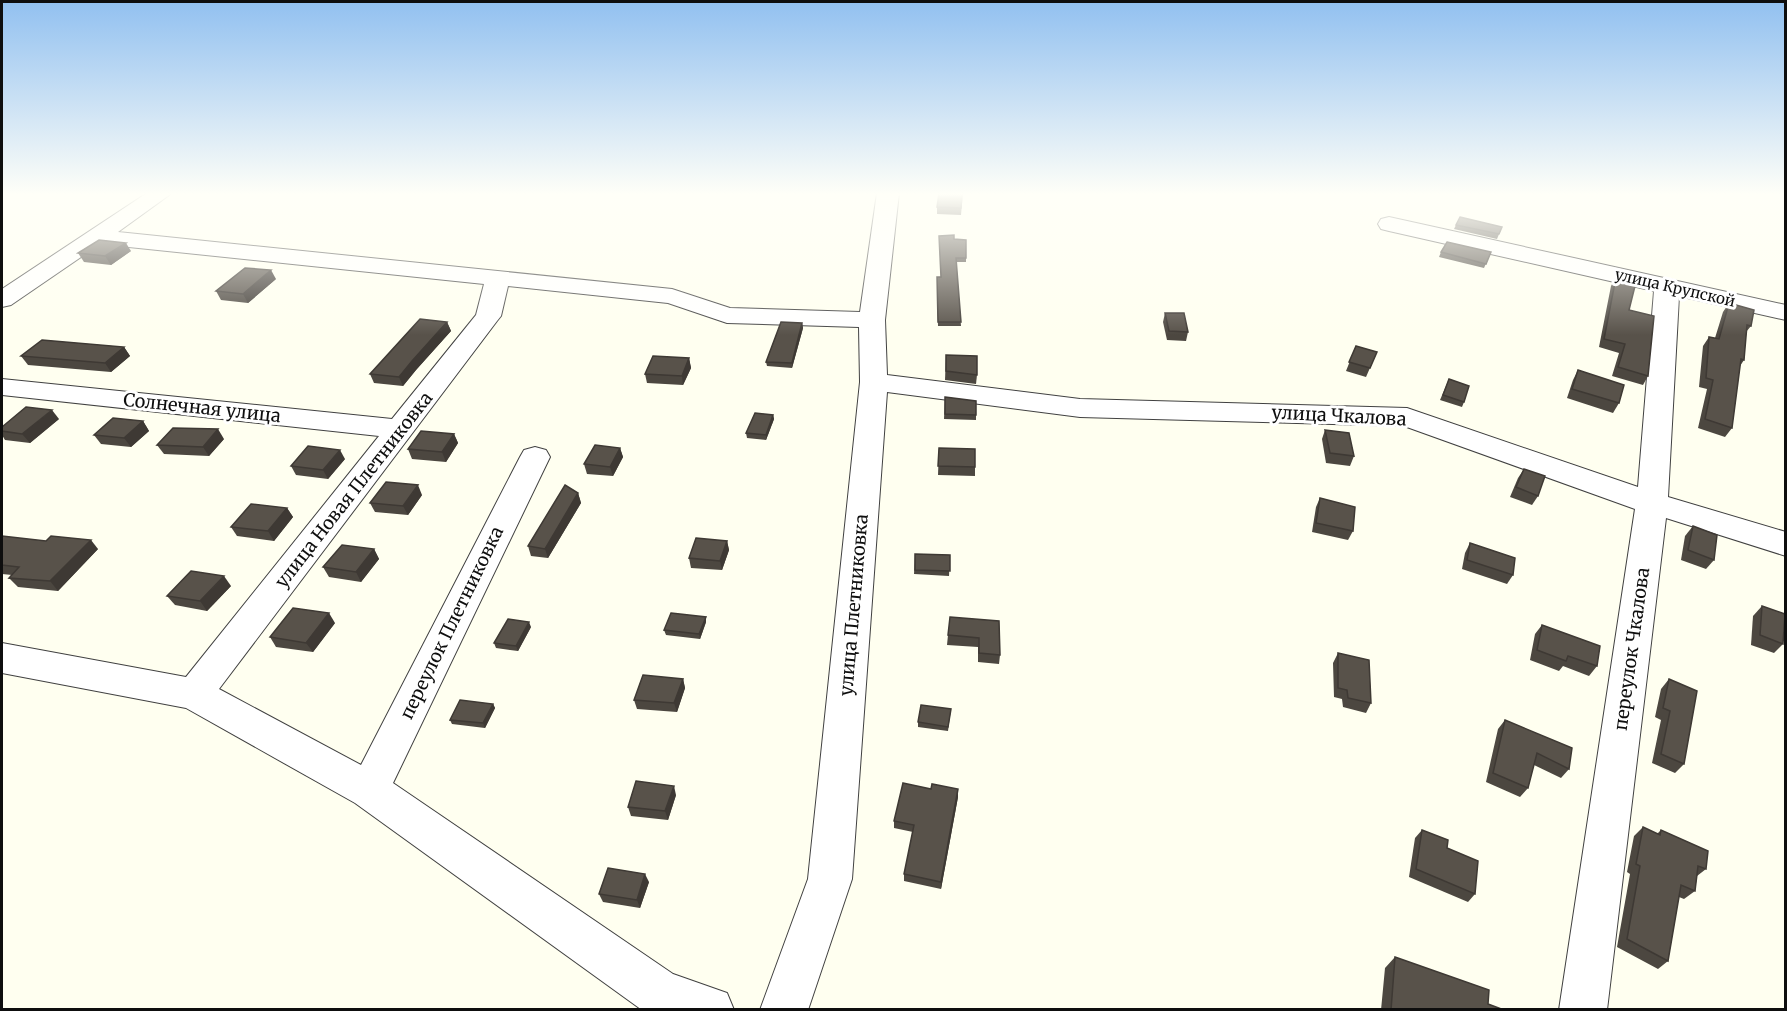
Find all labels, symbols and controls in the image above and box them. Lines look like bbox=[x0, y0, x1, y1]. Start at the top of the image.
street label: улица Крупской bbox=[1613, 264, 1737, 311]
street label: улица Новая Плетниковка bbox=[270, 387, 438, 592]
street label: Солнечная улица bbox=[122, 388, 282, 427]
street label: улица Чкалова bbox=[1271, 400, 1407, 431]
street label: улица Плетниковка bbox=[834, 513, 873, 697]
street label: переулок Плетниковка bbox=[395, 522, 508, 723]
street label: переулок Чкалова bbox=[1609, 566, 1654, 732]

